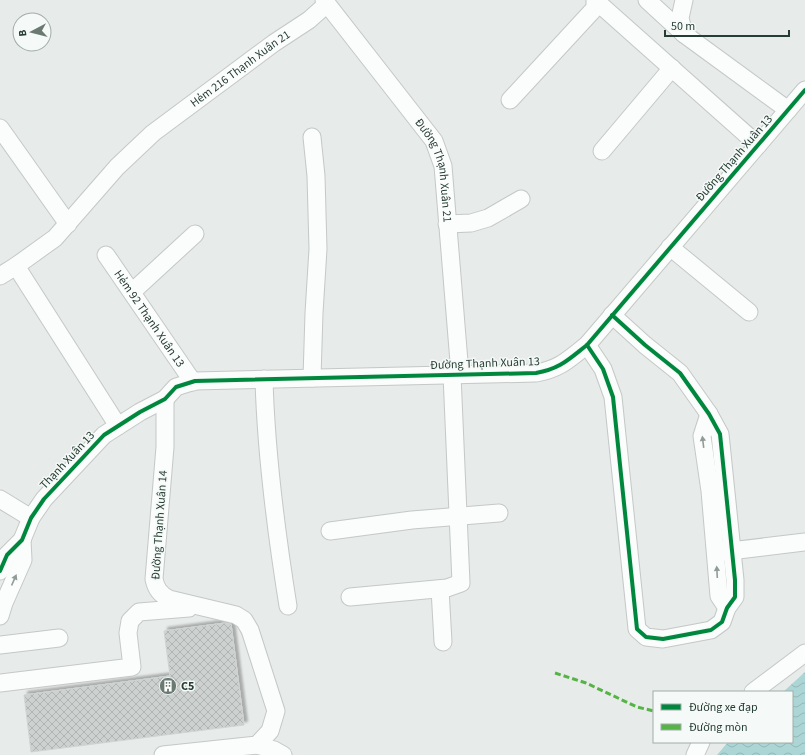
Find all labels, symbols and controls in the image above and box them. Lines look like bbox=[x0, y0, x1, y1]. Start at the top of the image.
north arrow bbox=[12, 12, 52, 52]
scale bar bbox=[665, 12, 789, 38]
text: 50 m bbox=[671, 18, 695, 35]
street label: Hẻm 216 Thạnh Xuân 21 bbox=[187, 27, 294, 112]
text: B bbox=[15, 29, 30, 37]
street label: Đường Thạnh Xuân 13 bbox=[692, 111, 777, 205]
street label: Đường Thạnh Xuân 21 bbox=[410, 115, 456, 223]
street label: Hẻm 92 Thạnh Xuân 13 bbox=[110, 267, 189, 371]
street label: Đường Thạnh Xuân 13 bbox=[430, 353, 540, 374]
street label: Thạnh Xuân 13 bbox=[36, 427, 99, 493]
one-way arrow bbox=[700, 436, 706, 448]
street label: Đường Thạnh Xuân 14 bbox=[147, 470, 172, 580]
one-way arrow bbox=[713, 566, 720, 578]
one-way arrow bbox=[12, 574, 18, 586]
building icon: C5 bbox=[158, 676, 178, 696]
place label: C5 bbox=[181, 678, 194, 695]
legend bbox=[653, 691, 793, 743]
text: Đường xe đạp bbox=[689, 699, 758, 716]
text: Đường mòn bbox=[689, 719, 748, 736]

